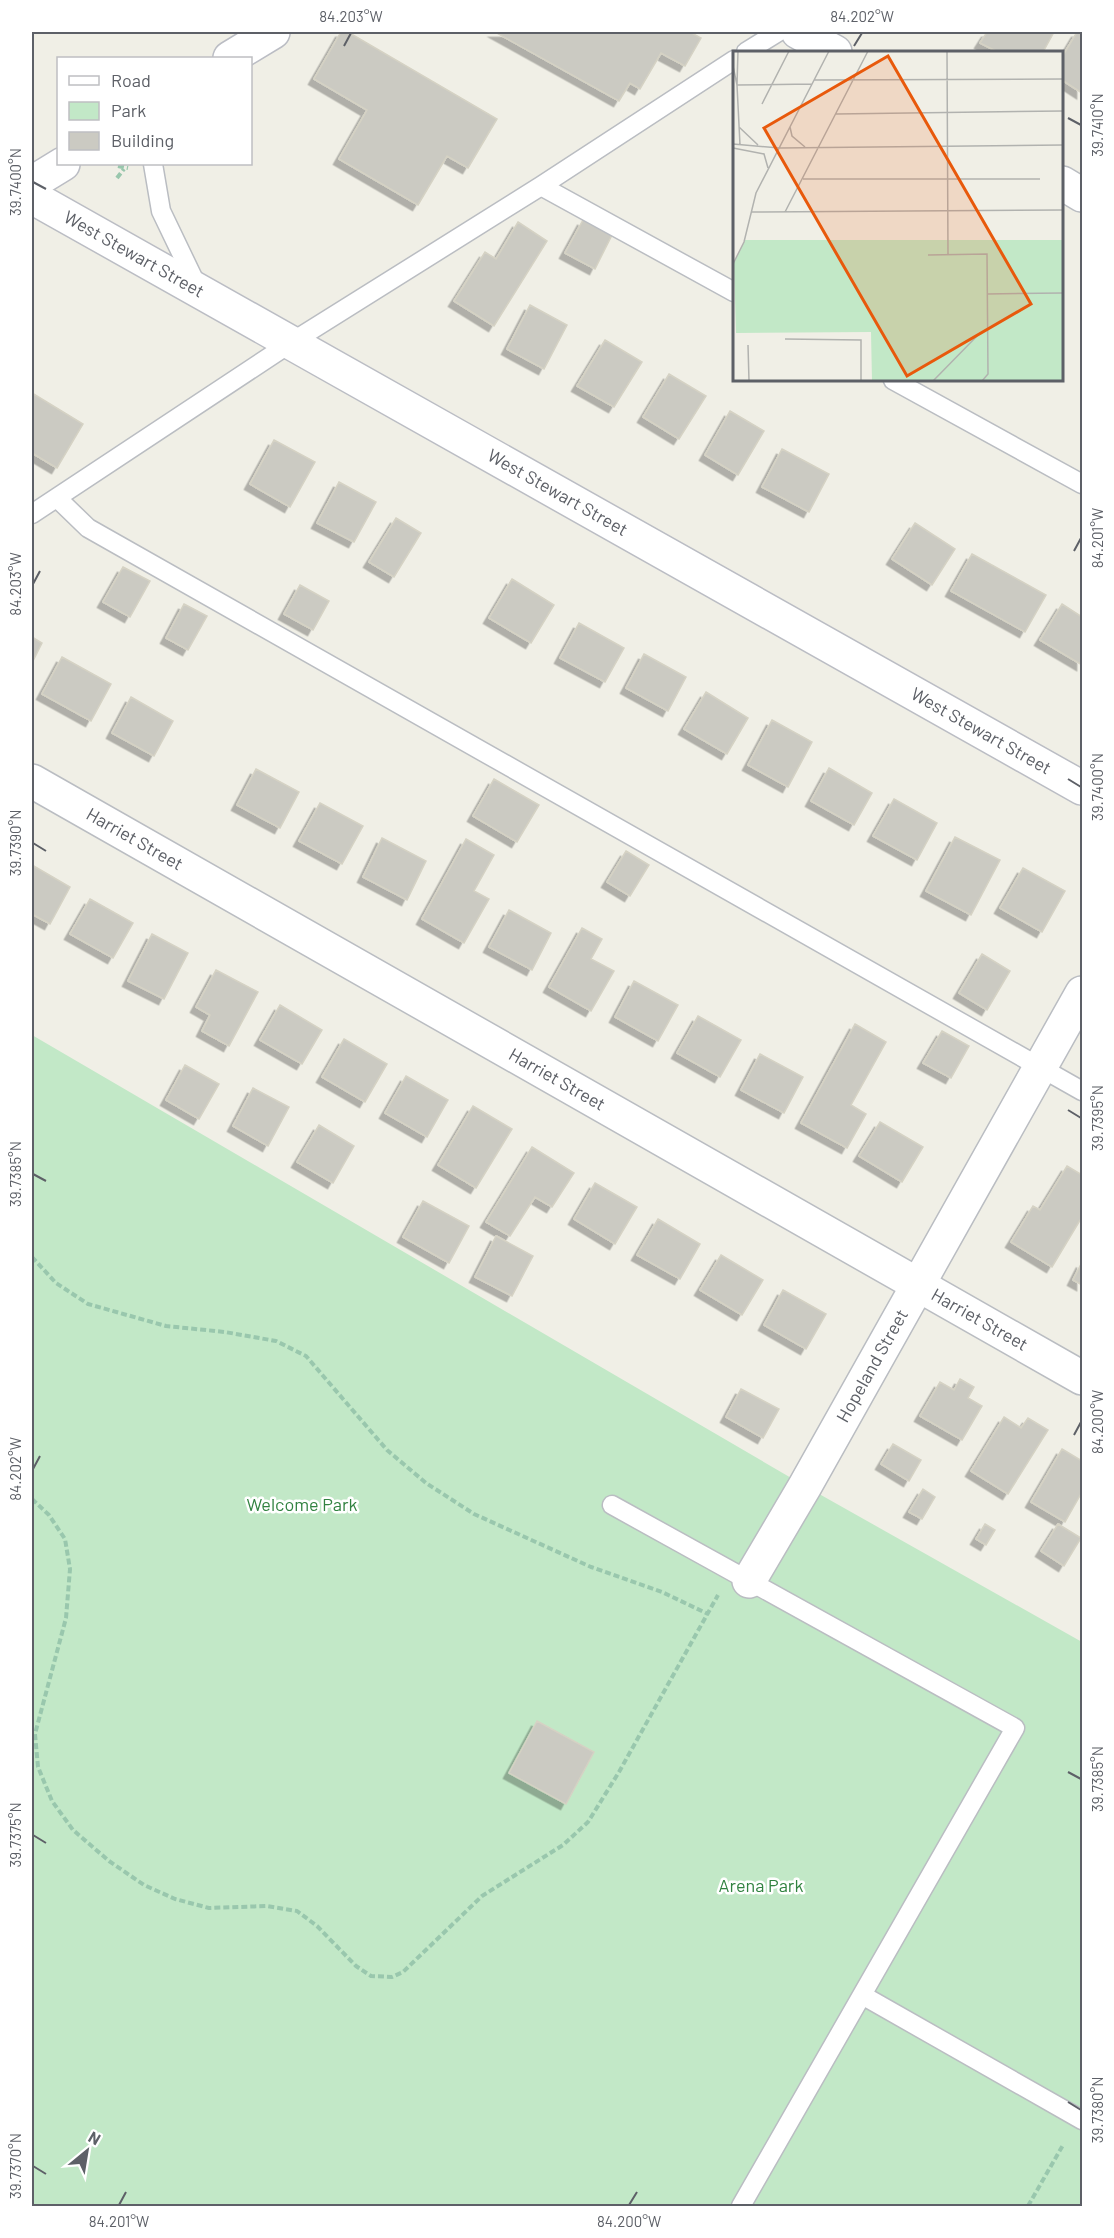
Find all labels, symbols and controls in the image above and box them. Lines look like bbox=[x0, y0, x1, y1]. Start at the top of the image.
text: 84.203°W bbox=[319, 7, 383, 25]
text: 84.202°W bbox=[830, 7, 894, 25]
inset map bbox=[733, 51, 1063, 381]
legend bbox=[57, 57, 252, 165]
text: Road bbox=[111, 69, 151, 91]
text: 39.7410°N bbox=[1088, 93, 1106, 157]
text: Park bbox=[111, 99, 146, 121]
text: Building bbox=[111, 129, 174, 151]
text: 39.7400°N bbox=[6, 148, 24, 216]
street label: West Stewart Street bbox=[60, 205, 208, 302]
street label: West Stewart Street bbox=[484, 444, 632, 540]
text: 84.201°W bbox=[1088, 508, 1106, 568]
text: 84.203°W bbox=[6, 552, 24, 616]
street label: West Stewart Street bbox=[907, 682, 1056, 779]
text: 39.7400°N bbox=[1088, 753, 1106, 821]
street label: Harriet Street bbox=[83, 802, 187, 875]
text: 39.7390°N bbox=[6, 810, 24, 876]
street label: Harriet Street bbox=[505, 1043, 610, 1115]
text: 39.7395°N bbox=[1088, 1085, 1106, 1151]
text: 39.7385°N bbox=[6, 1141, 24, 1207]
street label: Harriet Street bbox=[928, 1283, 1032, 1355]
street label: Hopeland Street bbox=[831, 1305, 912, 1426]
text: 84.200°W bbox=[1088, 1390, 1106, 1454]
text: 84.202°W bbox=[6, 1437, 24, 1501]
park label: Welcome Park bbox=[246, 1493, 358, 1515]
text: 39.7385°N bbox=[1088, 1746, 1106, 1812]
text: 39.7375°N bbox=[6, 1802, 24, 1868]
park label: Arena Park bbox=[719, 1874, 803, 1896]
text: 39.7380°N bbox=[1088, 2077, 1106, 2143]
north arrow bbox=[57, 2121, 117, 2181]
text: N bbox=[85, 2127, 104, 2148]
text: 39.7370°N bbox=[6, 2133, 24, 2199]
text: 84.201°W bbox=[89, 2212, 149, 2230]
text: 84.200°W bbox=[597, 2212, 661, 2230]

